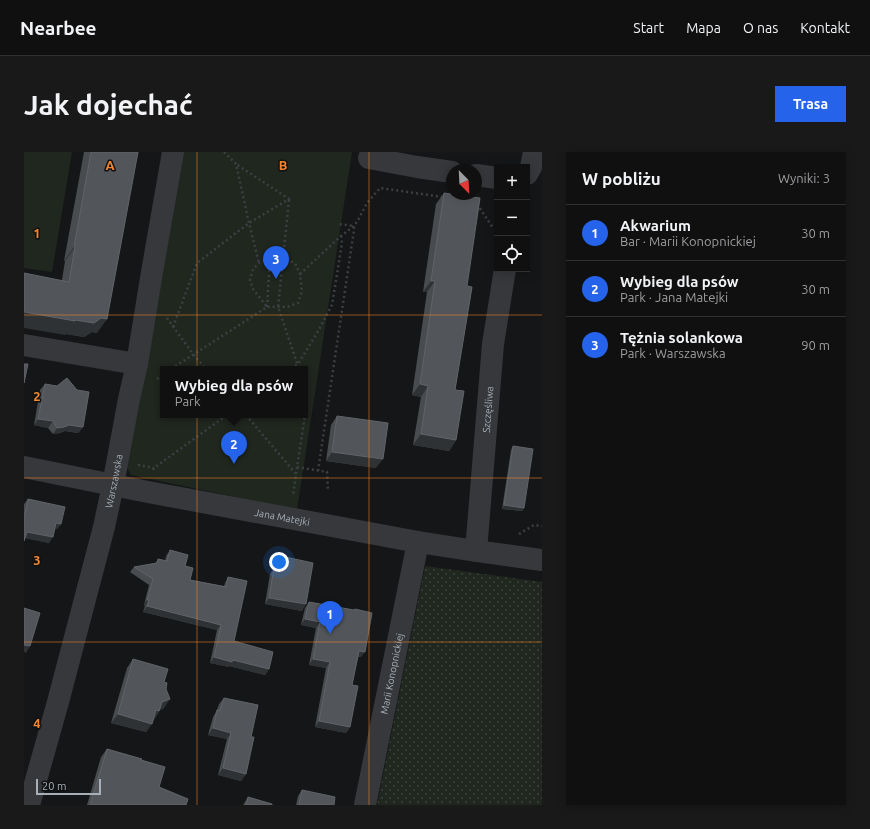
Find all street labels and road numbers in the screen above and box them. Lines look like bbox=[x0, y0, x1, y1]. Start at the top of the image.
street label: Szczęśliwa bbox=[481, 386, 496, 433]
street label: Warszawska bbox=[103, 453, 125, 509]
street label: Jana Matejki bbox=[253, 507, 311, 528]
street label: Marii Konopnickiej bbox=[378, 632, 405, 715]

